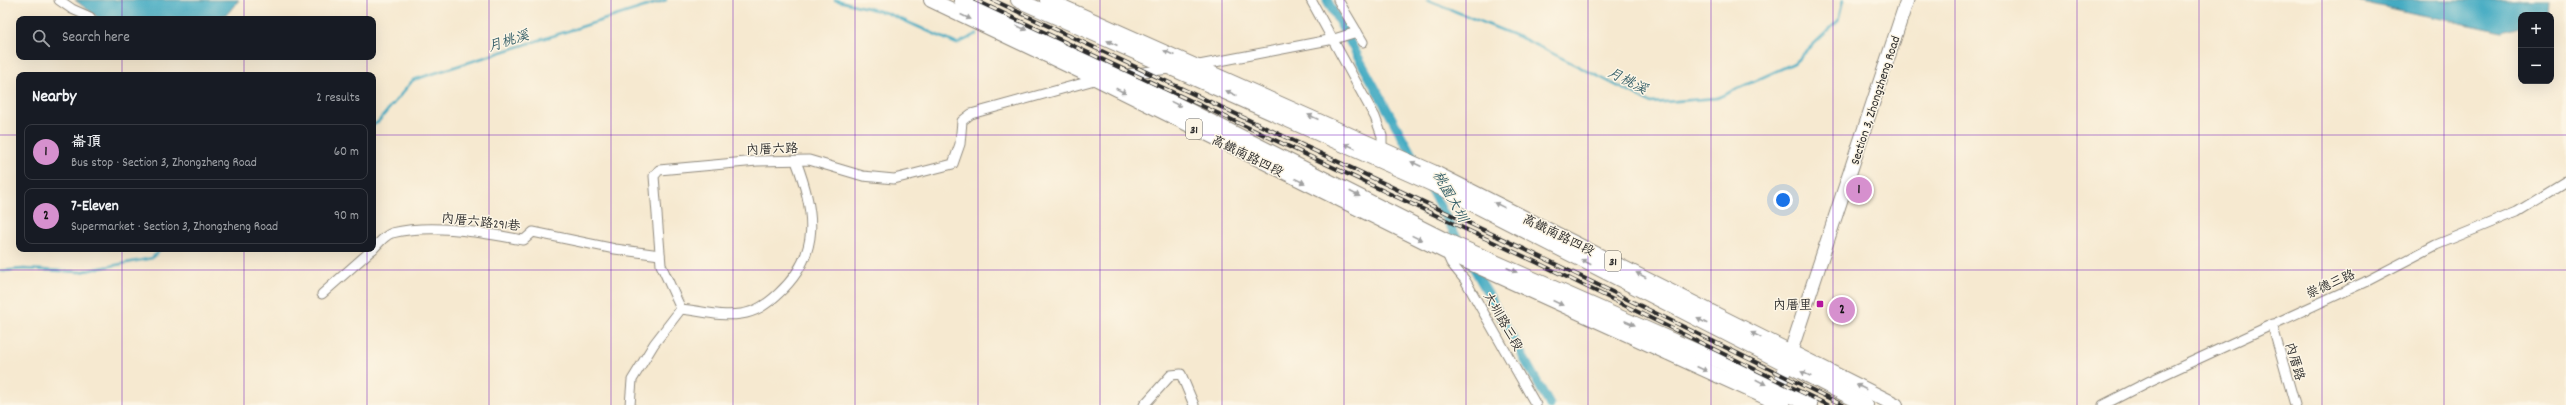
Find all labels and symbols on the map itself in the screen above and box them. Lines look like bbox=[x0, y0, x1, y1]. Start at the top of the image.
one-way arrow bbox=[961, 14, 972, 20]
one-way arrow bbox=[1016, 25, 1027, 31]
water label: 月桃溪 bbox=[486, 26, 533, 58]
street label: Section 3, Zhongzheng Road bbox=[1847, 34, 1906, 168]
one-way arrow bbox=[1105, 39, 1117, 45]
one-way arrow bbox=[1163, 50, 1175, 56]
water label: 月桃溪 bbox=[1604, 63, 1651, 101]
one-way arrow bbox=[1115, 88, 1127, 95]
one-way arrow bbox=[1226, 90, 1237, 96]
one-way arrow bbox=[1170, 101, 1182, 107]
one-way arrow bbox=[1308, 114, 1319, 120]
road number: 31 bbox=[1186, 119, 1202, 139]
street label: 高鐵南路四段 bbox=[1208, 132, 1286, 183]
street label: 內厝六路 bbox=[746, 140, 798, 161]
one-way arrow bbox=[1344, 143, 1356, 150]
one-way arrow bbox=[1410, 161, 1422, 167]
water label: 桃園大圳 bbox=[1427, 168, 1473, 228]
pin: 1 bbox=[1846, 175, 1872, 205]
one-way arrow bbox=[1294, 178, 1306, 184]
your location bbox=[1773, 190, 1793, 210]
one-way arrow bbox=[1349, 191, 1360, 197]
one-way arrow bbox=[1494, 202, 1505, 208]
street label: 內厝六路291巷 bbox=[440, 210, 521, 237]
street label: 高鐵南路四段 bbox=[1519, 211, 1597, 262]
one-way arrow bbox=[1411, 235, 1423, 241]
road number: 31 bbox=[1605, 251, 1621, 271]
one-way arrow bbox=[1580, 259, 1592, 265]
street label: 崇德三路 bbox=[2303, 266, 2359, 305]
one-way arrow bbox=[1506, 267, 1517, 273]
one-way arrow bbox=[1635, 272, 1647, 278]
street label: 大圳路三段 bbox=[1477, 289, 1526, 355]
pin: 2 bbox=[1829, 295, 1855, 325]
place label: 內厝里 bbox=[1773, 297, 1812, 316]
marker: 內厝里 bbox=[1815, 299, 1825, 309]
one-way arrow bbox=[1553, 300, 1564, 306]
one-way arrow bbox=[1696, 318, 1708, 325]
one-way arrow bbox=[1624, 320, 1636, 326]
one-way arrow bbox=[1751, 332, 1762, 338]
street label: 內厝路 bbox=[2279, 340, 2308, 383]
one-way arrow bbox=[1696, 366, 1707, 372]
one-way arrow bbox=[1801, 371, 1812, 377]
one-way arrow bbox=[1756, 379, 1767, 385]
one-way arrow bbox=[1855, 384, 1867, 391]

